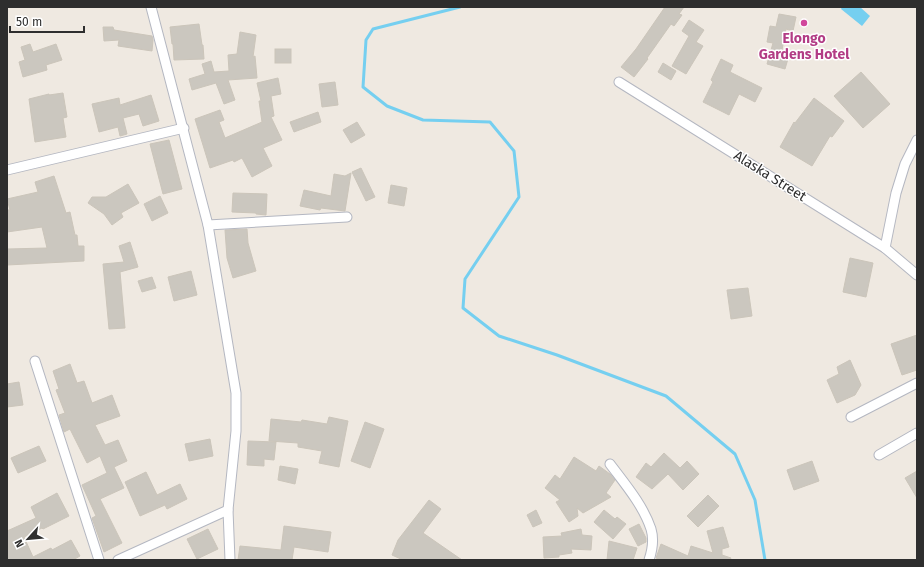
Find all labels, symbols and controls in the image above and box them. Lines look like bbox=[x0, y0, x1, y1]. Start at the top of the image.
scale bar bbox=[10, 8, 84, 34]
text: 50 m bbox=[16, 15, 42, 29]
marker: Elongo Gardens Hotel bbox=[799, 18, 809, 28]
place label: Elongo Gardens Hotel bbox=[759, 30, 850, 63]
street label: Alaska Street bbox=[731, 147, 810, 206]
north arrow bbox=[8, 519, 48, 559]
text: N bbox=[12, 537, 27, 550]

